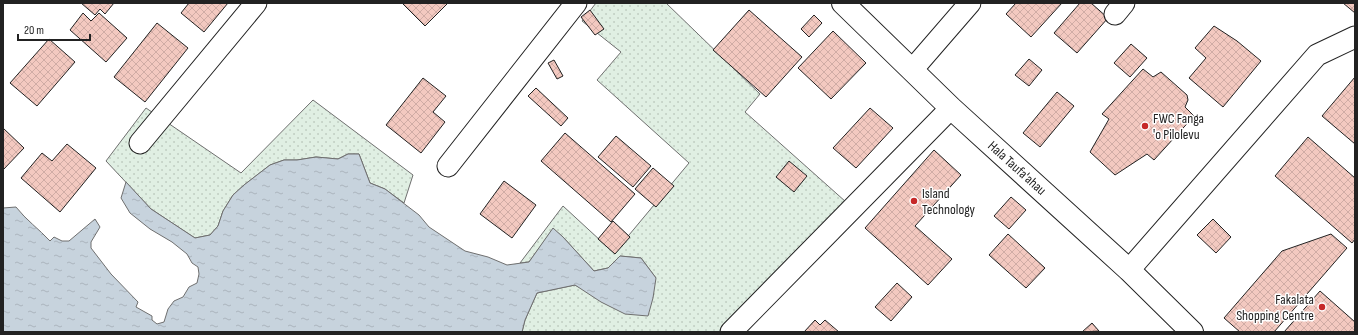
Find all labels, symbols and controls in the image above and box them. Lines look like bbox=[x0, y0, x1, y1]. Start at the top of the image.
scale bar bbox=[18, 16, 90, 42]
text: 20 m bbox=[24, 23, 44, 38]
place label: FWC Fanga 'o Pilolevu bbox=[1153, 110, 1204, 143]
marker: FWC Fanga 'o Pilolevu bbox=[1140, 121, 1150, 131]
street label: Hala Taufa'ahau bbox=[984, 137, 1050, 199]
place label: Island Technology bbox=[922, 185, 976, 218]
marker: Island Technology bbox=[909, 196, 919, 206]
place label: Fakalata Shopping Centre bbox=[1236, 291, 1314, 324]
marker: Fakalata Shopping Centre bbox=[1317, 302, 1327, 312]

